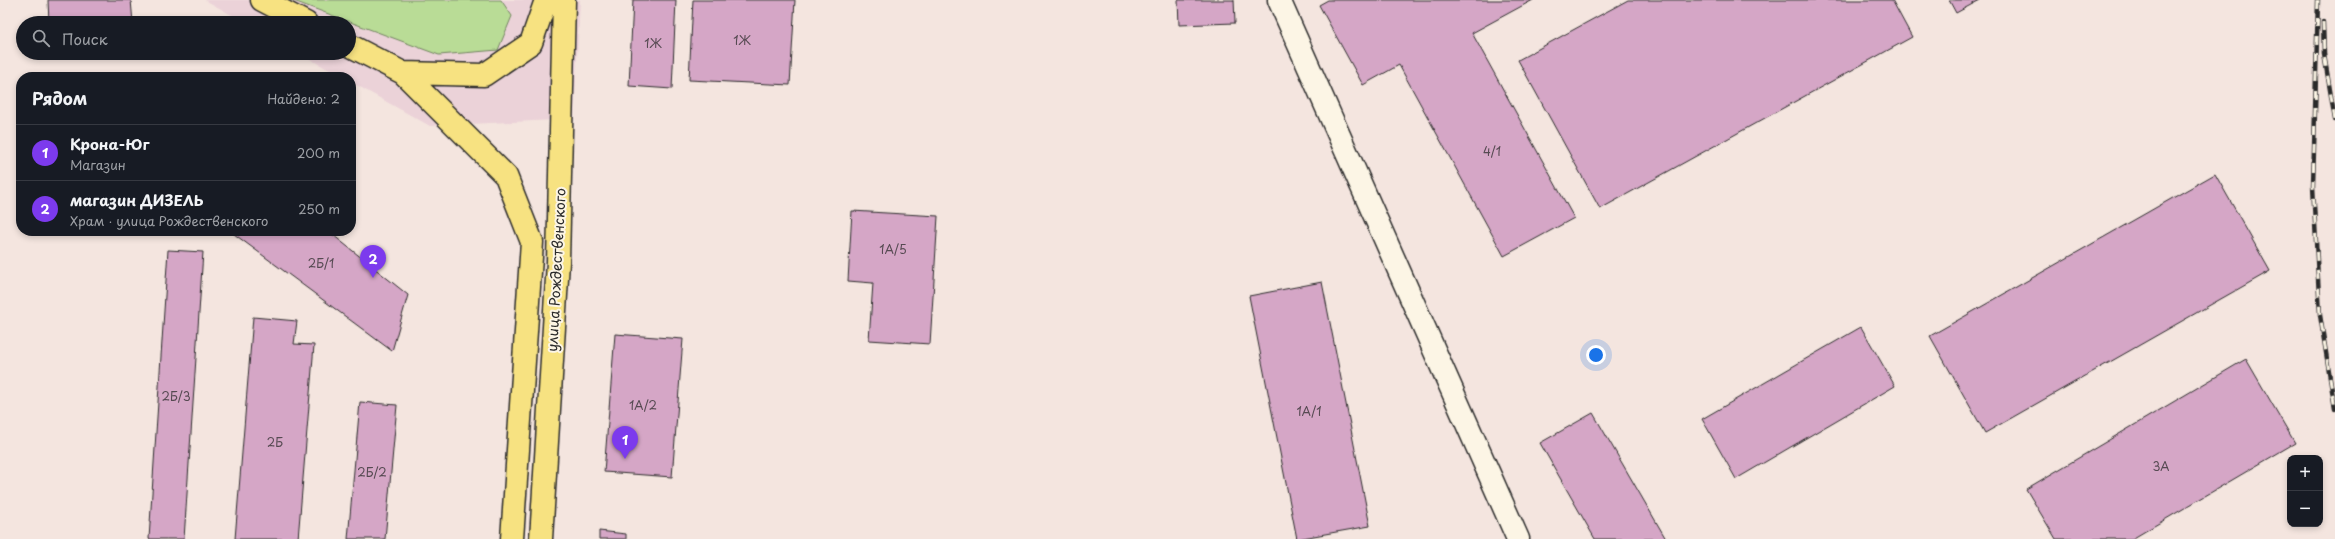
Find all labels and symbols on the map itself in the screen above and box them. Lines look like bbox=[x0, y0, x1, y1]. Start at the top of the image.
house number: 1Ж bbox=[733, 31, 751, 49]
house number: 1Ж bbox=[644, 34, 662, 52]
house number: 4/1 bbox=[1483, 142, 1501, 160]
street label: улица Рождественского bbox=[541, 188, 571, 352]
house number: 1А/5 bbox=[879, 240, 907, 258]
pin: 2 bbox=[360, 245, 386, 278]
house number: 2Б/1 bbox=[308, 254, 334, 272]
your location bbox=[1586, 345, 1606, 365]
house number: 2Б/3 bbox=[161, 387, 191, 405]
house number: 1А/2 bbox=[629, 396, 657, 414]
house number: 1А/1 bbox=[1296, 402, 1322, 420]
pin: 1 bbox=[612, 426, 638, 459]
house number: 2Б bbox=[267, 433, 283, 451]
house number: 3А bbox=[2152, 457, 2170, 475]
house number: 2Б/2 bbox=[357, 463, 387, 481]

